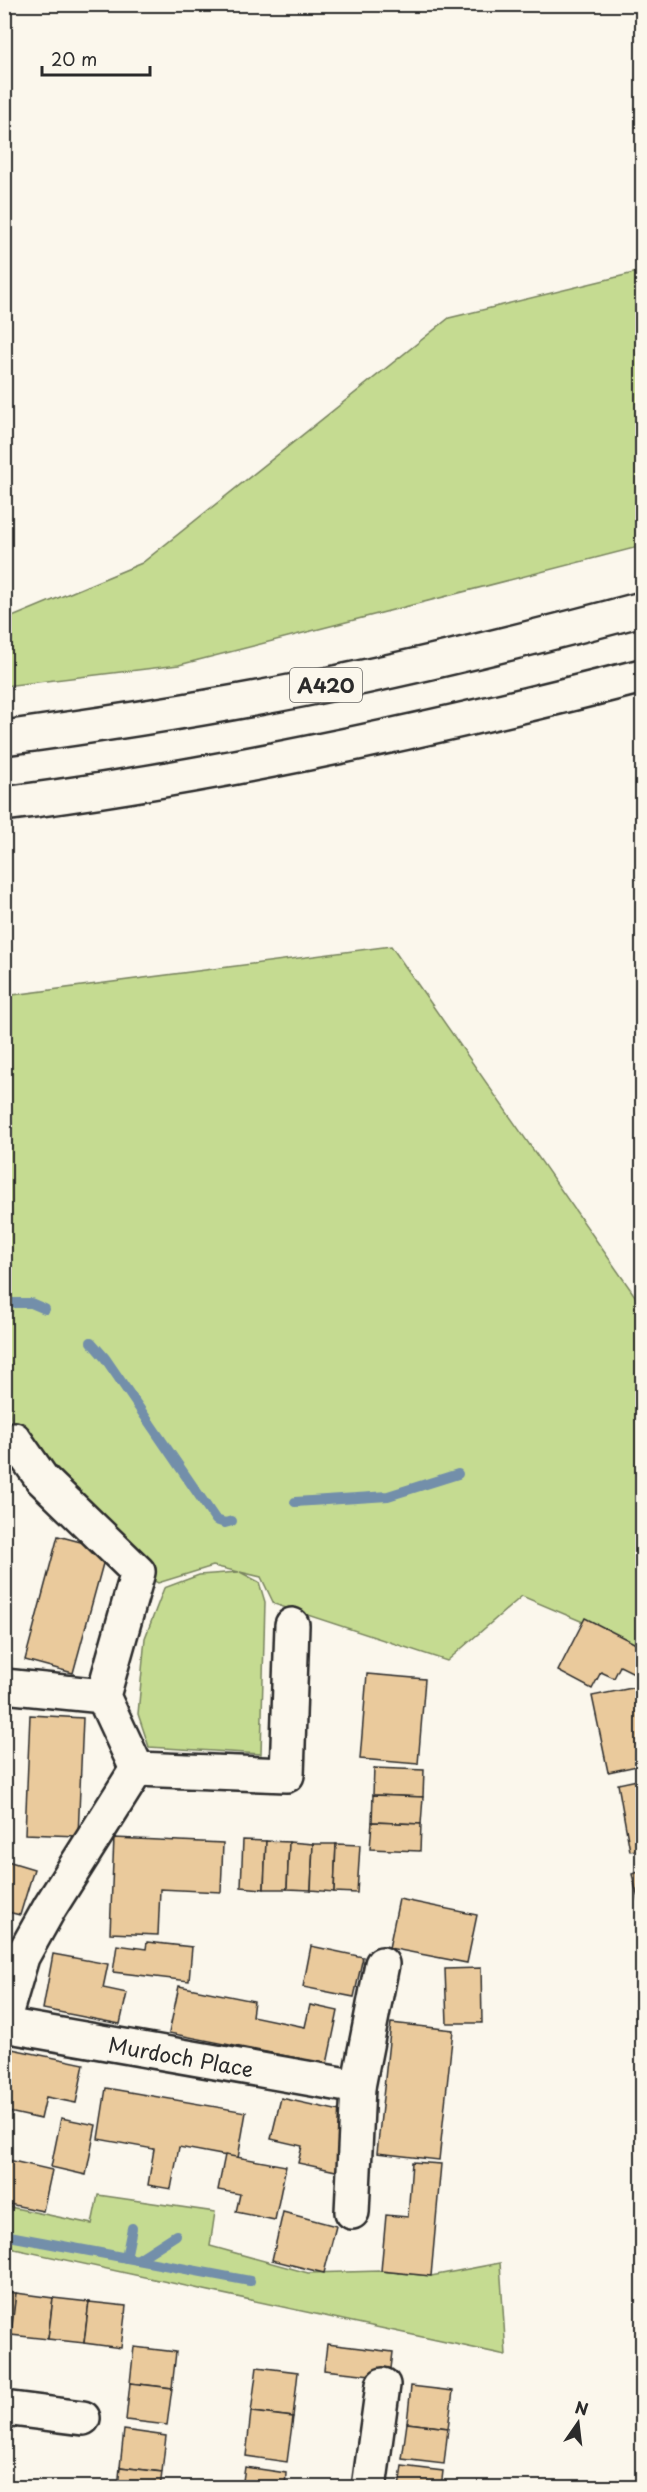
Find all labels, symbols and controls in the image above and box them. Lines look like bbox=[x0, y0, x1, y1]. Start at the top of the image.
scale bar bbox=[42, 39, 150, 77]
text: 20 m bbox=[51, 45, 97, 72]
road number: A420 bbox=[290, 668, 362, 702]
street label: Murdoch Place bbox=[106, 2027, 256, 2085]
north arrow bbox=[548, 2393, 608, 2453]
text: N bbox=[573, 2394, 591, 2421]

